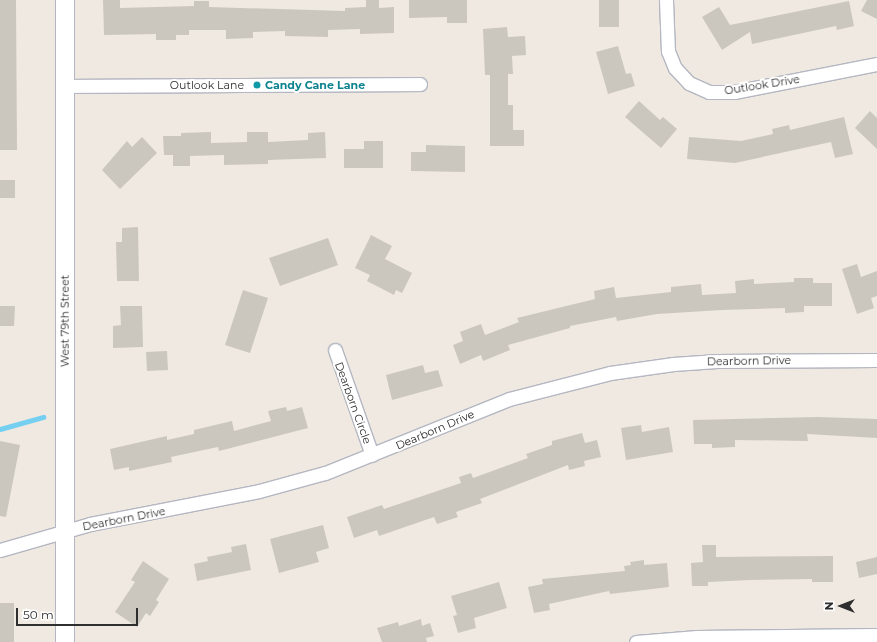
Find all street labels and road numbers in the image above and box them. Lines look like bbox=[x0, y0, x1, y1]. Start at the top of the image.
street label: Outlook Drive bbox=[723, 73, 801, 97]
street label: Outlook Lane bbox=[170, 78, 244, 92]
street label: West 79th Street bbox=[58, 275, 72, 367]
street label: Dearborn Drive bbox=[707, 354, 791, 368]
street label: Dearborn Circle bbox=[332, 360, 374, 446]
street label: Dearborn Drive bbox=[394, 407, 476, 453]
street label: Dearborn Drive bbox=[81, 504, 167, 534]

